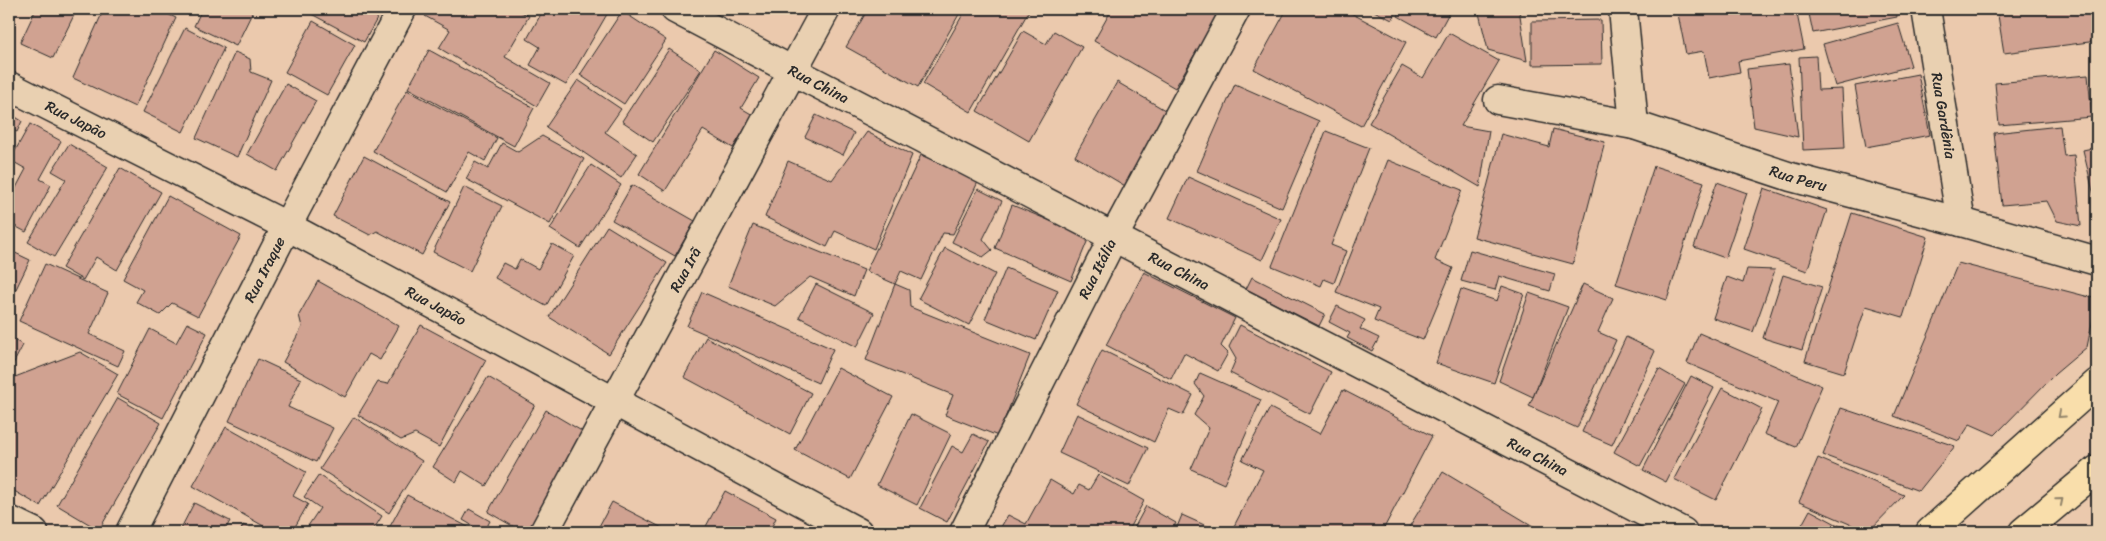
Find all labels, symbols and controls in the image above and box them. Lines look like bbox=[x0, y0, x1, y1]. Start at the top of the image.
street label: Rua China bbox=[783, 58, 854, 111]
street label: Rua Gardênia bbox=[1924, 70, 1963, 161]
street label: Rua Japão bbox=[41, 93, 112, 146]
street label: Rua Peru bbox=[1766, 158, 1830, 199]
street label: Rua Iraque bbox=[237, 232, 293, 307]
street label: Rua Itália bbox=[1071, 234, 1124, 304]
street label: Rua Irã bbox=[663, 242, 709, 297]
street label: Rua China bbox=[1144, 244, 1215, 298]
street label: Rua Japão bbox=[400, 279, 471, 333]
one-way arrow bbox=[2057, 410, 2066, 419]
street label: Rua China bbox=[1503, 430, 1573, 484]
one-way arrow bbox=[2055, 498, 2064, 507]

